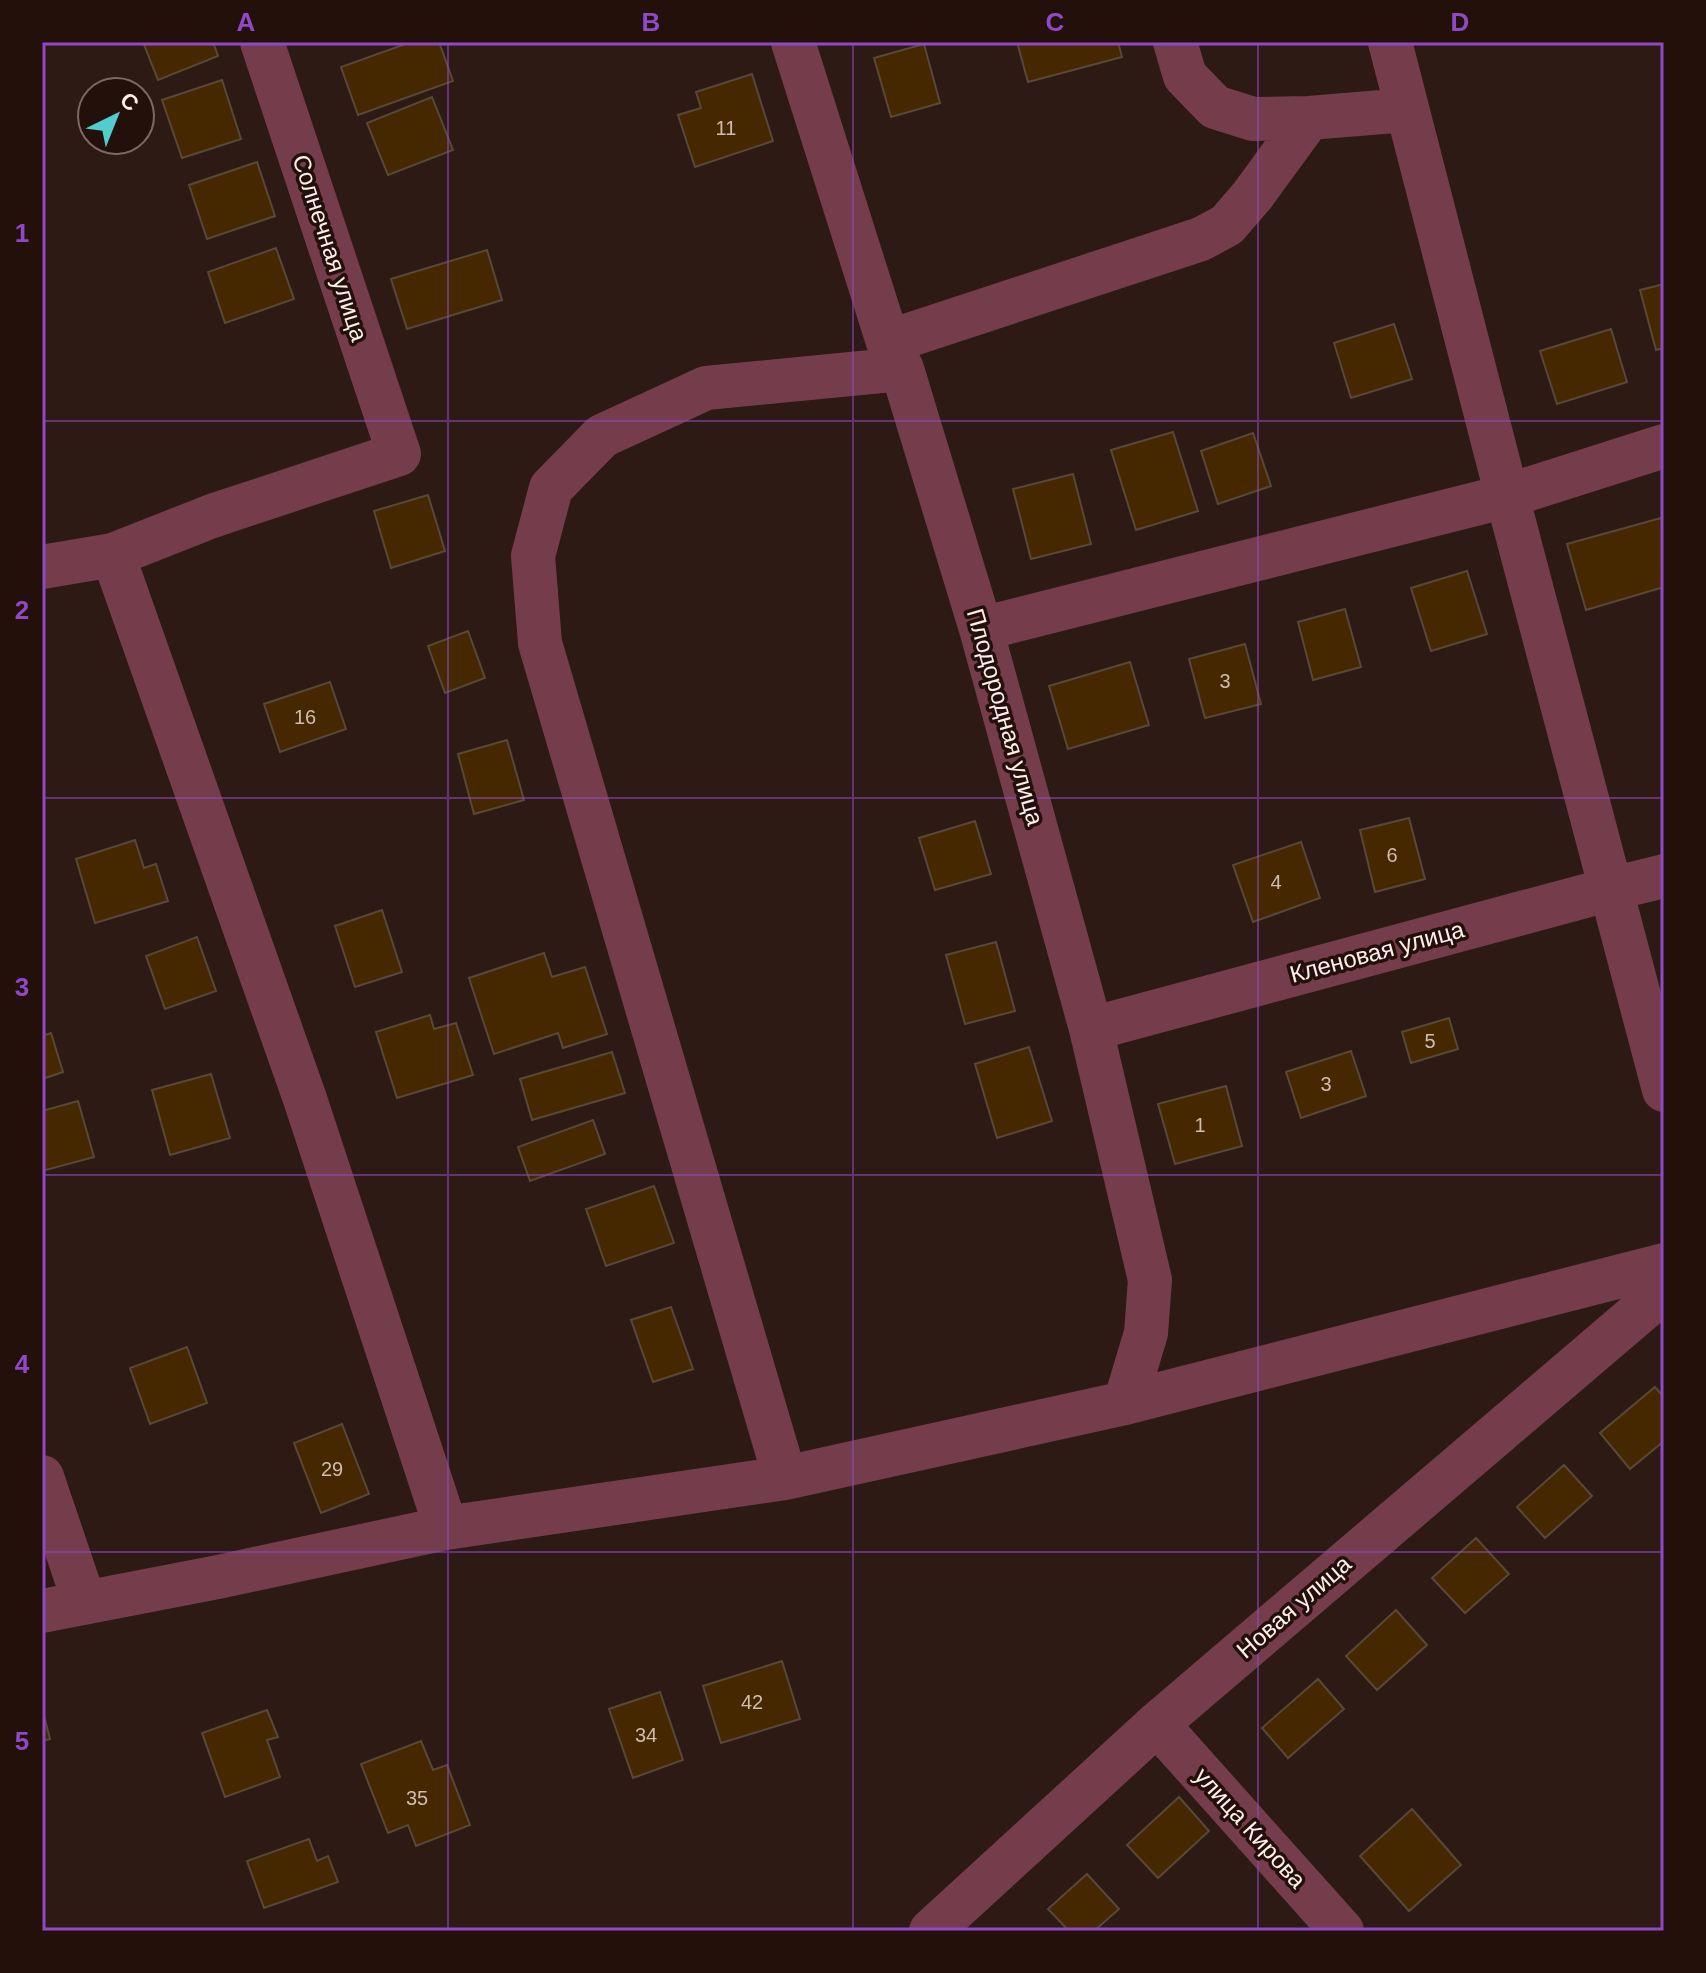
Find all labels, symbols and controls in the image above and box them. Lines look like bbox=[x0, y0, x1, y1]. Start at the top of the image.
text: A bbox=[237, 7, 256, 37]
text: B bbox=[642, 7, 660, 37]
text: C bbox=[1046, 7, 1065, 37]
text: D bbox=[1451, 7, 1469, 37]
north arrow bbox=[76, 76, 156, 156]
text: С bbox=[115, 87, 144, 116]
house number: 11 bbox=[716, 117, 736, 139]
street label: Солнечная улица bbox=[288, 151, 374, 345]
text: 1 bbox=[15, 218, 29, 248]
text: 2 bbox=[15, 595, 29, 625]
street label: Плодородная улица bbox=[962, 605, 1050, 829]
house number: 3 bbox=[1219, 670, 1231, 692]
house number: 16 bbox=[294, 706, 316, 728]
house number: 6 bbox=[1386, 844, 1398, 866]
house number: 4 bbox=[1270, 871, 1282, 893]
street label: Кленовая улица bbox=[1287, 915, 1468, 988]
text: 3 bbox=[15, 972, 29, 1002]
house number: 5 bbox=[1424, 1030, 1436, 1052]
house number: 3 bbox=[1320, 1073, 1332, 1095]
house number: 1 bbox=[1194, 1114, 1206, 1136]
text: 4 bbox=[15, 1349, 30, 1379]
house number: 29 bbox=[321, 1458, 343, 1480]
street label: Новая улица bbox=[1231, 1549, 1357, 1663]
house number: 42 bbox=[741, 1691, 763, 1713]
house number: 34 bbox=[635, 1724, 657, 1746]
text: 5 bbox=[15, 1726, 29, 1756]
street label: улица Кирова bbox=[1189, 1762, 1312, 1894]
house number: 35 bbox=[406, 1787, 428, 1809]

